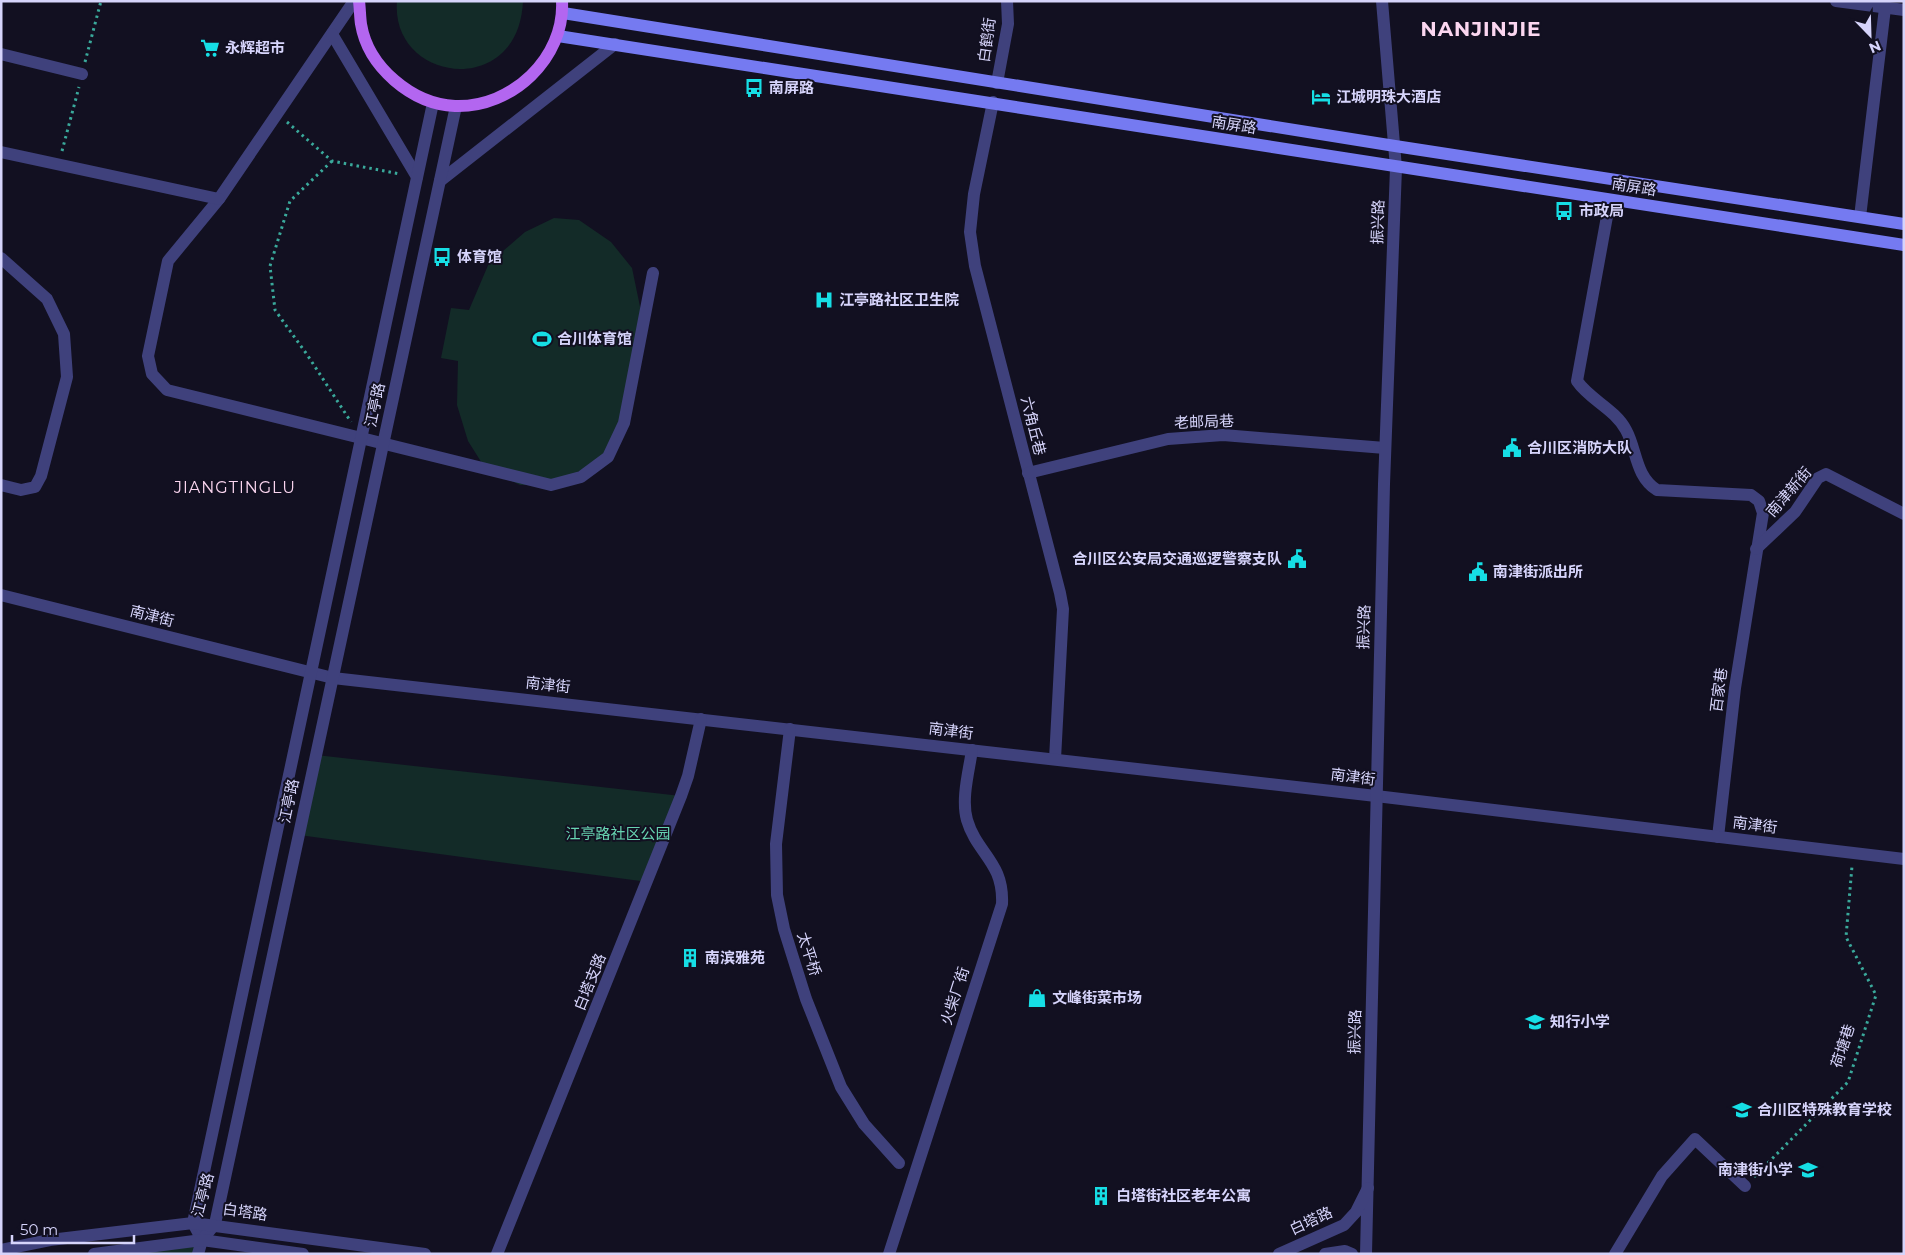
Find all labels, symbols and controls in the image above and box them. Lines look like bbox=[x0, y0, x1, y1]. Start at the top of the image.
north arrow bbox=[1845, 10, 1895, 60]
street label: 白鹤街 bbox=[974, 16, 999, 64]
district label: NANJINJIE bbox=[1421, 17, 1541, 41]
text: N bbox=[1866, 36, 1884, 57]
supermarket icon: 永辉超市 bbox=[199, 37, 221, 59]
place label: 永辉超市 bbox=[225, 38, 285, 57]
bus stop icon: 南屏路 bbox=[743, 77, 765, 99]
place label: 南屏路 bbox=[769, 78, 814, 97]
hotel icon: 江城明珠大酒店 bbox=[1310, 86, 1332, 108]
place label: 江城明珠大酒店 bbox=[1336, 87, 1441, 106]
street label: 南屏路 bbox=[1210, 112, 1258, 137]
street label: 南屏路 bbox=[1610, 174, 1658, 199]
street label: 振兴路 bbox=[1367, 199, 1388, 245]
bus stop icon: 市政局 bbox=[1553, 200, 1575, 222]
place label: 市政局 bbox=[1579, 201, 1624, 220]
bus stop icon: 体育馆 bbox=[431, 246, 453, 268]
place label: 体育馆 bbox=[457, 247, 502, 266]
hospital icon: 江亭路社区卫生院 bbox=[813, 289, 835, 311]
place label: 江亭路社区卫生院 bbox=[839, 290, 959, 309]
sports icon: 合川体育馆 bbox=[531, 328, 553, 350]
place label: 合川体育馆 bbox=[557, 329, 632, 348]
street label: 江亭路 bbox=[361, 381, 388, 429]
street label: 六角丘巷 bbox=[1017, 394, 1050, 457]
street label: 老邮局巷 bbox=[1174, 411, 1234, 432]
public building icon: 合川区消防大队 bbox=[1501, 437, 1523, 459]
place label: 合川区消防大队 bbox=[1527, 438, 1632, 457]
street label: 南津新街 bbox=[1762, 463, 1815, 521]
district label: JIANGTINGLU bbox=[173, 478, 296, 497]
public building icon: 合川区公安局交通巡逻警察支队 bbox=[1286, 548, 1308, 570]
place label: 合川区公安局交通巡逻警察支队 bbox=[1072, 549, 1282, 568]
public building icon: 南津街派出所 bbox=[1467, 561, 1489, 583]
place label: 南津街派出所 bbox=[1493, 562, 1583, 581]
street label: 南津街 bbox=[128, 601, 176, 630]
street label: 振兴路 bbox=[1353, 604, 1374, 650]
street label: 百家巷 bbox=[1706, 666, 1731, 713]
street label: 南津街 bbox=[525, 673, 571, 696]
street label: 南津街 bbox=[928, 718, 975, 743]
street label: 南津街 bbox=[1330, 764, 1377, 789]
street label: 江亭路 bbox=[275, 777, 302, 825]
street label: 南津街 bbox=[1732, 812, 1779, 837]
park label: 江亭路社区公园 bbox=[565, 824, 671, 843]
street label: 太平桥 bbox=[793, 930, 825, 978]
building icon: 南滨雅苑 bbox=[679, 947, 701, 969]
place label: 南滨雅苑 bbox=[705, 948, 765, 967]
street label: 白塔支路 bbox=[569, 950, 610, 1013]
street label: 火柴厂街 bbox=[936, 964, 973, 1027]
shop icon: 文峰街菜市场 bbox=[1026, 987, 1048, 1009]
place label: 文峰街菜市场 bbox=[1052, 988, 1142, 1007]
street label: 振兴路 bbox=[1345, 1009, 1364, 1055]
school or university icon: 知行小学 bbox=[1524, 1011, 1546, 1033]
place label: 知行小学 bbox=[1550, 1012, 1610, 1031]
street label: 荷塘巷 bbox=[1827, 1022, 1859, 1070]
school or university icon: 合川区特殊教育学校 bbox=[1731, 1099, 1753, 1121]
place label: 合川区特殊教育学校 bbox=[1757, 1100, 1892, 1119]
school or university icon: 南津街小学 bbox=[1797, 1159, 1819, 1181]
place label: 南津街小学 bbox=[1718, 1160, 1793, 1179]
street label: 江亭路 bbox=[188, 1171, 218, 1219]
building icon: 白塔街社区老年公寓 bbox=[1090, 1185, 1112, 1207]
place label: 白塔街社区老年公寓 bbox=[1116, 1186, 1251, 1205]
street label: 白塔路 bbox=[221, 1199, 269, 1224]
street label: 白塔路 bbox=[1286, 1202, 1335, 1239]
scale bar bbox=[12, 1212, 135, 1244]
text: 50 m bbox=[20, 1220, 58, 1239]

